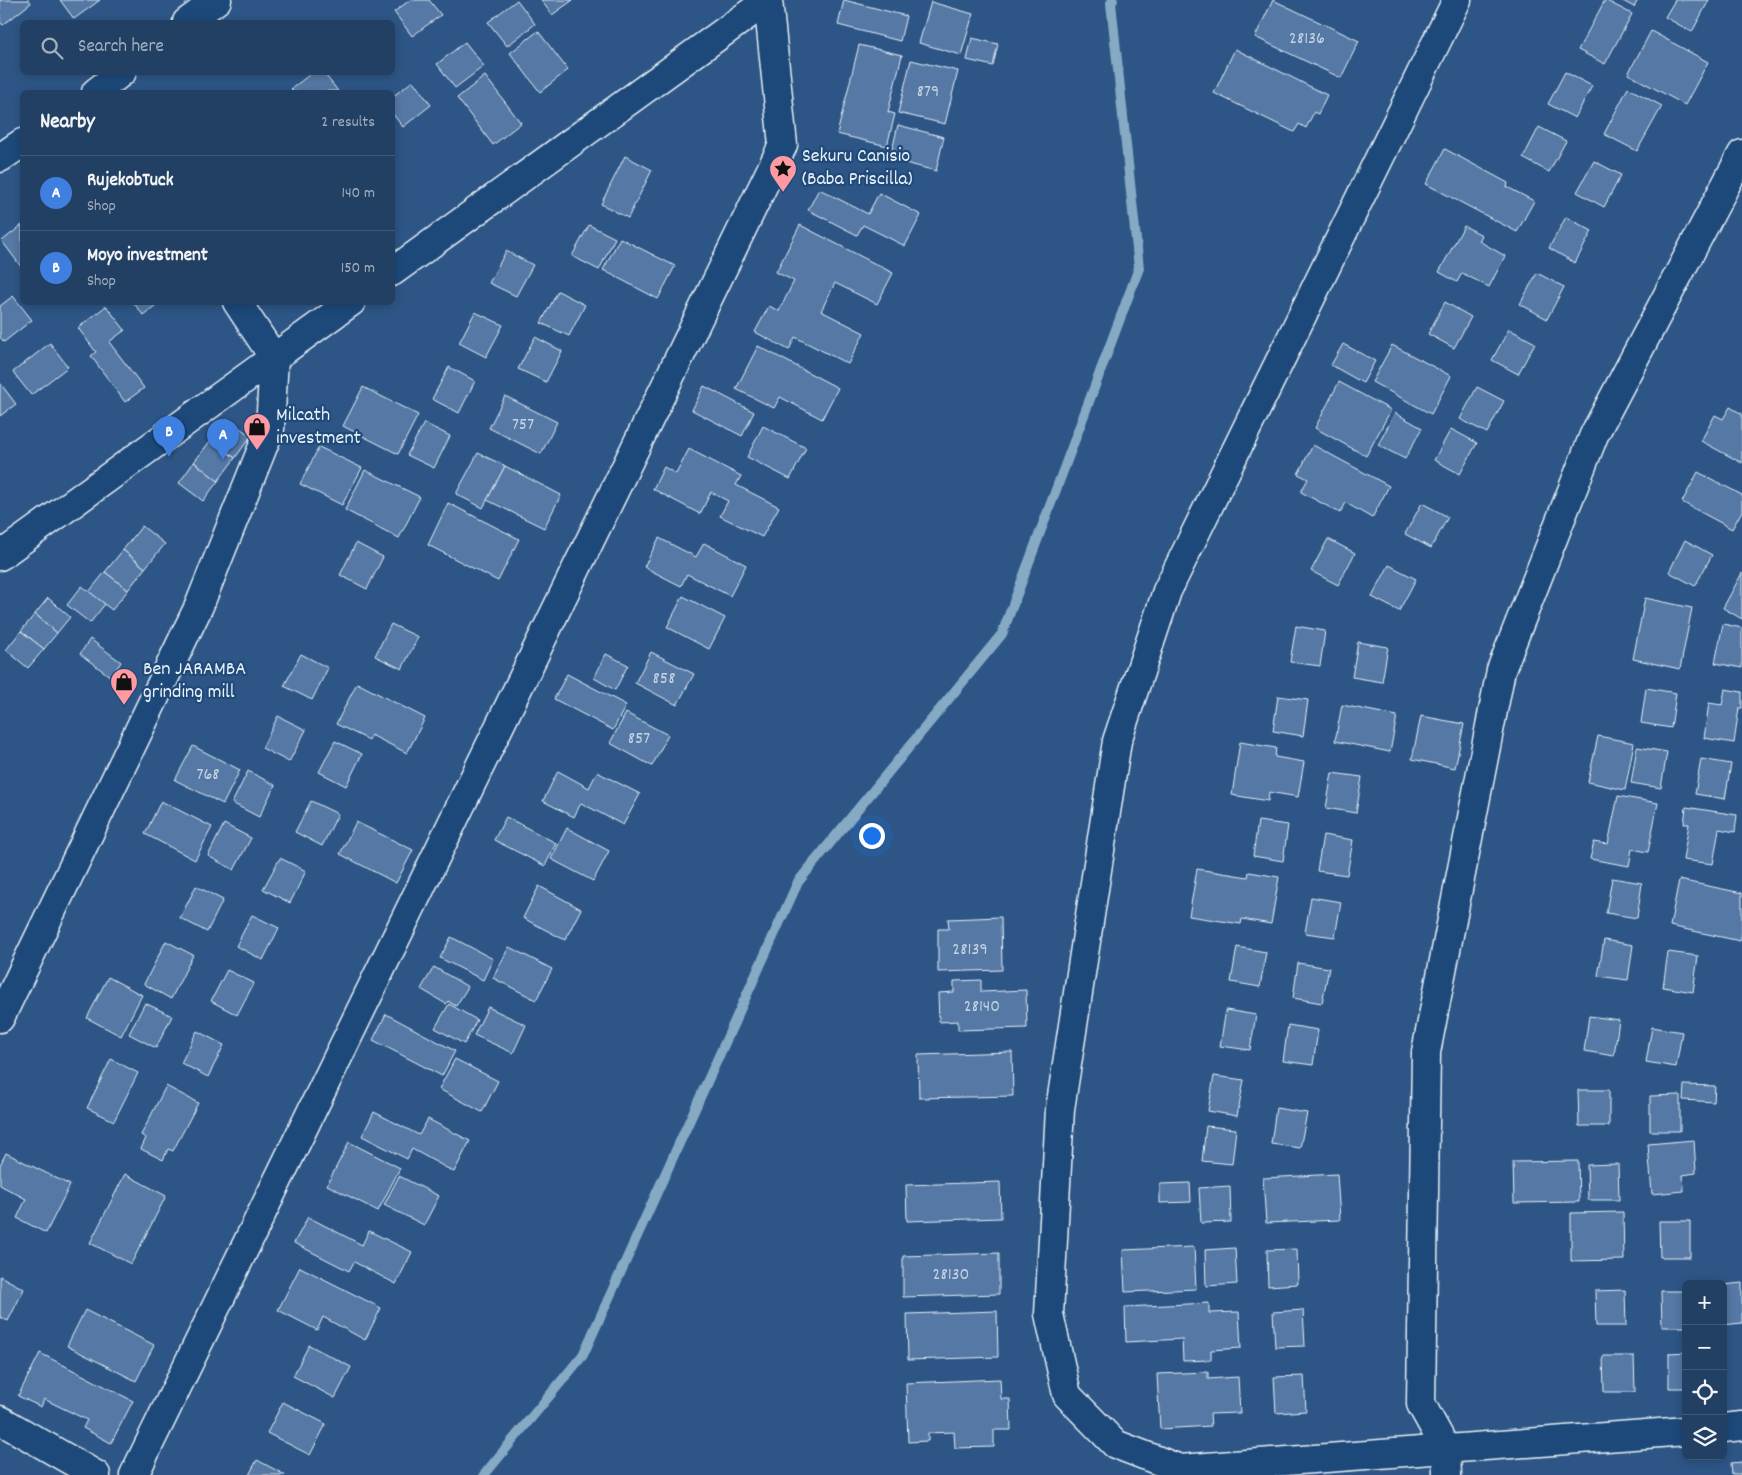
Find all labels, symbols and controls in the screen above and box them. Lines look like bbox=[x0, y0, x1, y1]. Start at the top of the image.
search box bbox=[20, 20, 395, 75]
house number: 28136 bbox=[1289, 27, 1325, 52]
icon: search bbox=[38, 34, 66, 62]
text: Search here bbox=[78, 34, 164, 61]
house number: 879 bbox=[917, 80, 939, 105]
text: Nearby bbox=[40, 108, 95, 138]
text: 2 results bbox=[321, 111, 375, 134]
place label: Sekuru Canisio (Baba Priscilla) bbox=[802, 143, 913, 194]
place icon: Sekuru Canisio (Baba Priscilla) bbox=[768, 154, 798, 193]
text: RujekobTuck bbox=[87, 168, 173, 195]
text: A bbox=[52, 182, 60, 205]
text: 140 m bbox=[341, 182, 375, 205]
text: Shop bbox=[87, 195, 116, 218]
text: Moyo investment bbox=[87, 243, 208, 270]
text: B bbox=[52, 257, 60, 280]
text: 150 m bbox=[341, 257, 375, 280]
text: Shop bbox=[87, 270, 116, 293]
place label: Milcath investment bbox=[276, 402, 361, 453]
shop icon: Milcath investment bbox=[242, 412, 272, 451]
house number: 757 bbox=[512, 413, 534, 438]
pin: B bbox=[153, 416, 185, 457]
pin: A bbox=[207, 419, 239, 460]
place label: Ben JARAMBA grinding mill bbox=[143, 656, 246, 707]
shop icon: Ben JARAMBA grinding mill bbox=[109, 667, 139, 706]
house number: 858 bbox=[653, 667, 675, 692]
house number: 857 bbox=[628, 727, 650, 752]
house number: 768 bbox=[197, 763, 219, 788]
your location bbox=[859, 823, 885, 849]
house number: 28139 bbox=[952, 938, 988, 963]
house number: 28140 bbox=[964, 995, 1000, 1020]
house number: 28130 bbox=[933, 1263, 969, 1288]
map controls bbox=[1682, 1280, 1727, 1460]
button: + bbox=[1682, 1280, 1727, 1325]
button: − bbox=[1682, 1325, 1727, 1370]
button: locate bbox=[1682, 1370, 1727, 1415]
button: layers bbox=[1682, 1415, 1727, 1460]

